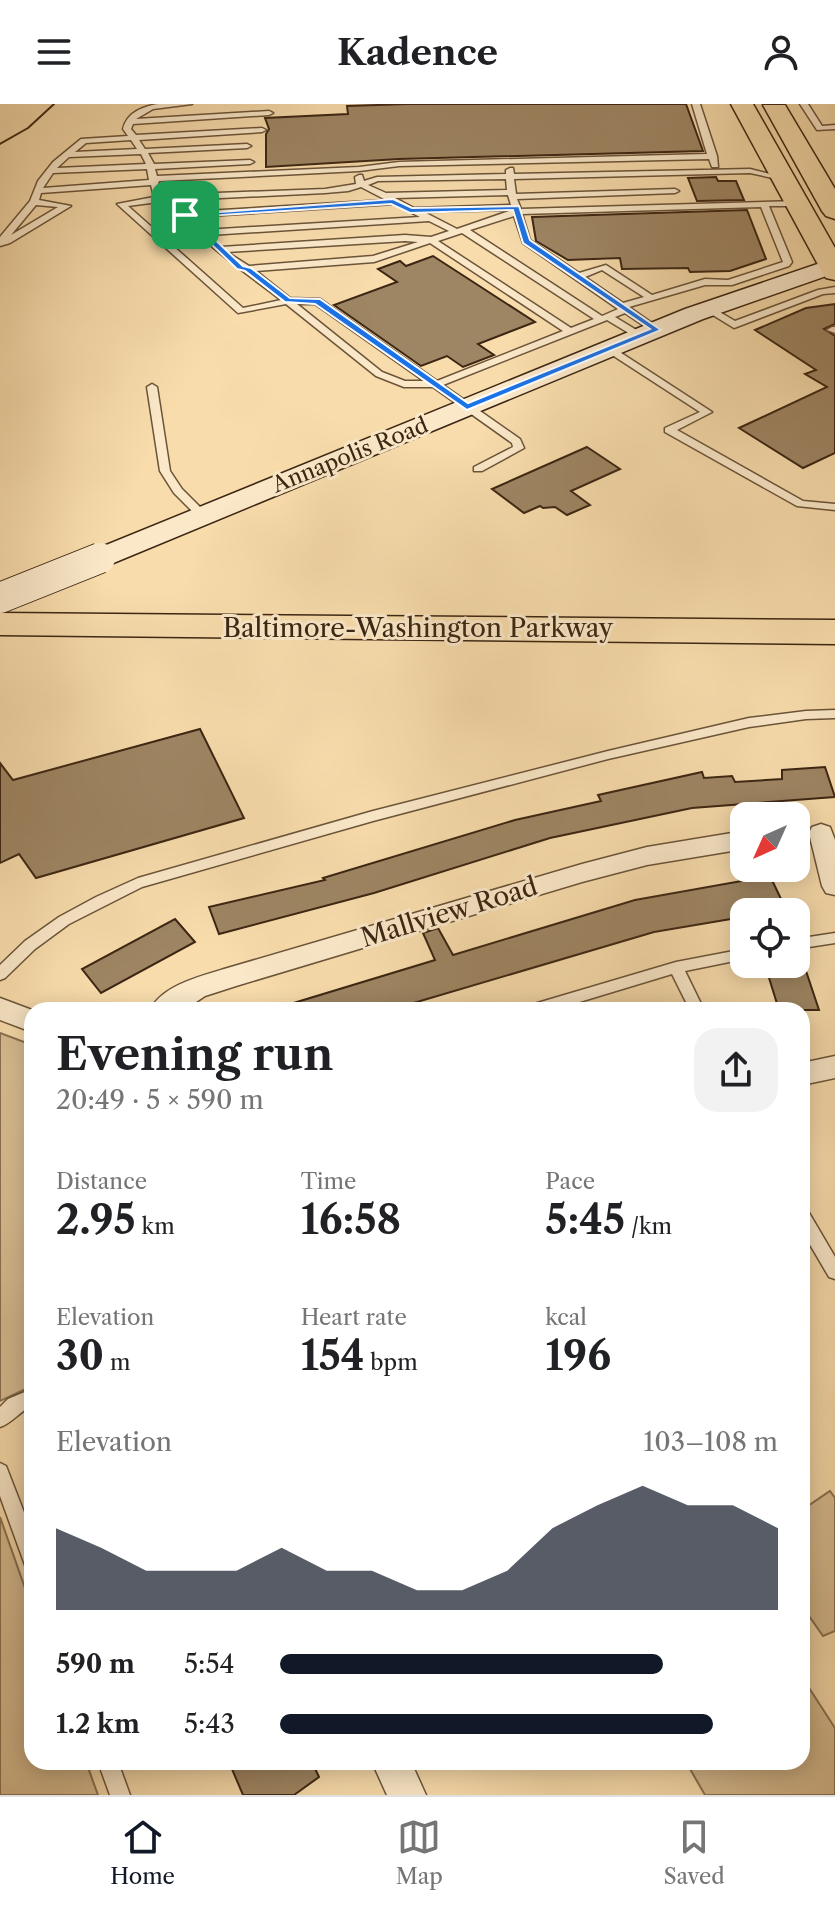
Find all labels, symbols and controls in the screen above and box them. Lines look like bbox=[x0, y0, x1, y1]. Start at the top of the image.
icon: menu bbox=[32, 30, 76, 74]
text: Kadence bbox=[337, 30, 498, 74]
icon: person bbox=[759, 30, 803, 74]
pin bbox=[151, 181, 219, 249]
icon: arrive bbox=[163, 193, 207, 237]
street label: Annapolis Road bbox=[267, 411, 432, 499]
street label: Baltimore-Washington Parkway bbox=[223, 612, 614, 644]
north arrow bbox=[730, 802, 810, 882]
map controls bbox=[730, 802, 810, 978]
street label: Mallview Road bbox=[357, 870, 541, 954]
button: locate bbox=[730, 898, 810, 978]
text: Evening run bbox=[56, 1027, 333, 1081]
button: share bbox=[694, 1028, 778, 1112]
text: 20:49 · 5 × 590 m bbox=[56, 1084, 264, 1116]
text: Distance bbox=[56, 1168, 147, 1195]
text: Time bbox=[301, 1168, 356, 1195]
text: Pace bbox=[545, 1168, 595, 1195]
text: 2.95 bbox=[56, 1195, 136, 1244]
text: 16:58 bbox=[301, 1195, 401, 1244]
text: 5:45 bbox=[545, 1195, 625, 1244]
text: km bbox=[136, 1213, 175, 1240]
text: /km bbox=[625, 1213, 672, 1240]
text: Elevation bbox=[56, 1304, 154, 1331]
text: Heart rate bbox=[301, 1304, 407, 1331]
text: kcal bbox=[545, 1304, 587, 1331]
text: 30 bbox=[56, 1331, 104, 1380]
text: 154 bbox=[301, 1331, 364, 1380]
text: 196 bbox=[545, 1331, 611, 1380]
text: m bbox=[104, 1349, 130, 1376]
text: bpm bbox=[364, 1349, 418, 1376]
text: Elevation bbox=[56, 1426, 172, 1458]
text: 103–108 m bbox=[643, 1426, 778, 1458]
text: 590 m bbox=[56, 1648, 135, 1680]
text: 5:54 bbox=[184, 1648, 235, 1680]
text: 1.2 km bbox=[56, 1708, 140, 1740]
text: 5:43 bbox=[184, 1708, 235, 1740]
tab: Home bbox=[110, 1815, 175, 1890]
tab: Map bbox=[396, 1815, 443, 1890]
tab: Saved bbox=[664, 1815, 725, 1890]

